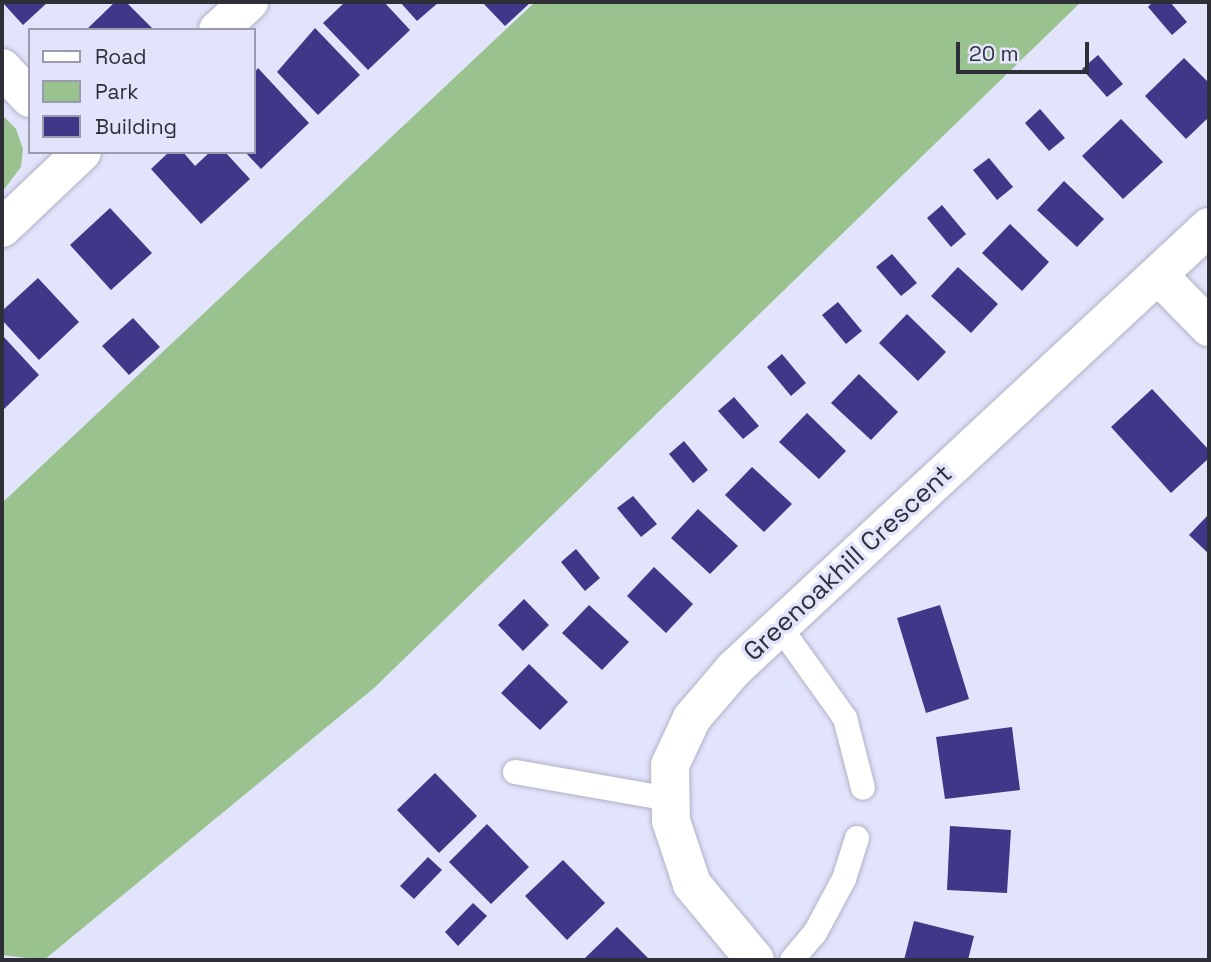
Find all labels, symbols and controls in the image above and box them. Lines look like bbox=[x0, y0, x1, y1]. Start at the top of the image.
legend bbox=[28, 28, 256, 154]
scale bar bbox=[959, 28, 1092, 72]
text: 20 m bbox=[969, 40, 1019, 67]
text: Road bbox=[95, 43, 147, 70]
text: Park bbox=[95, 78, 139, 105]
text: Building bbox=[95, 113, 177, 140]
street label: Greenoakhill Crescent bbox=[737, 458, 959, 668]

